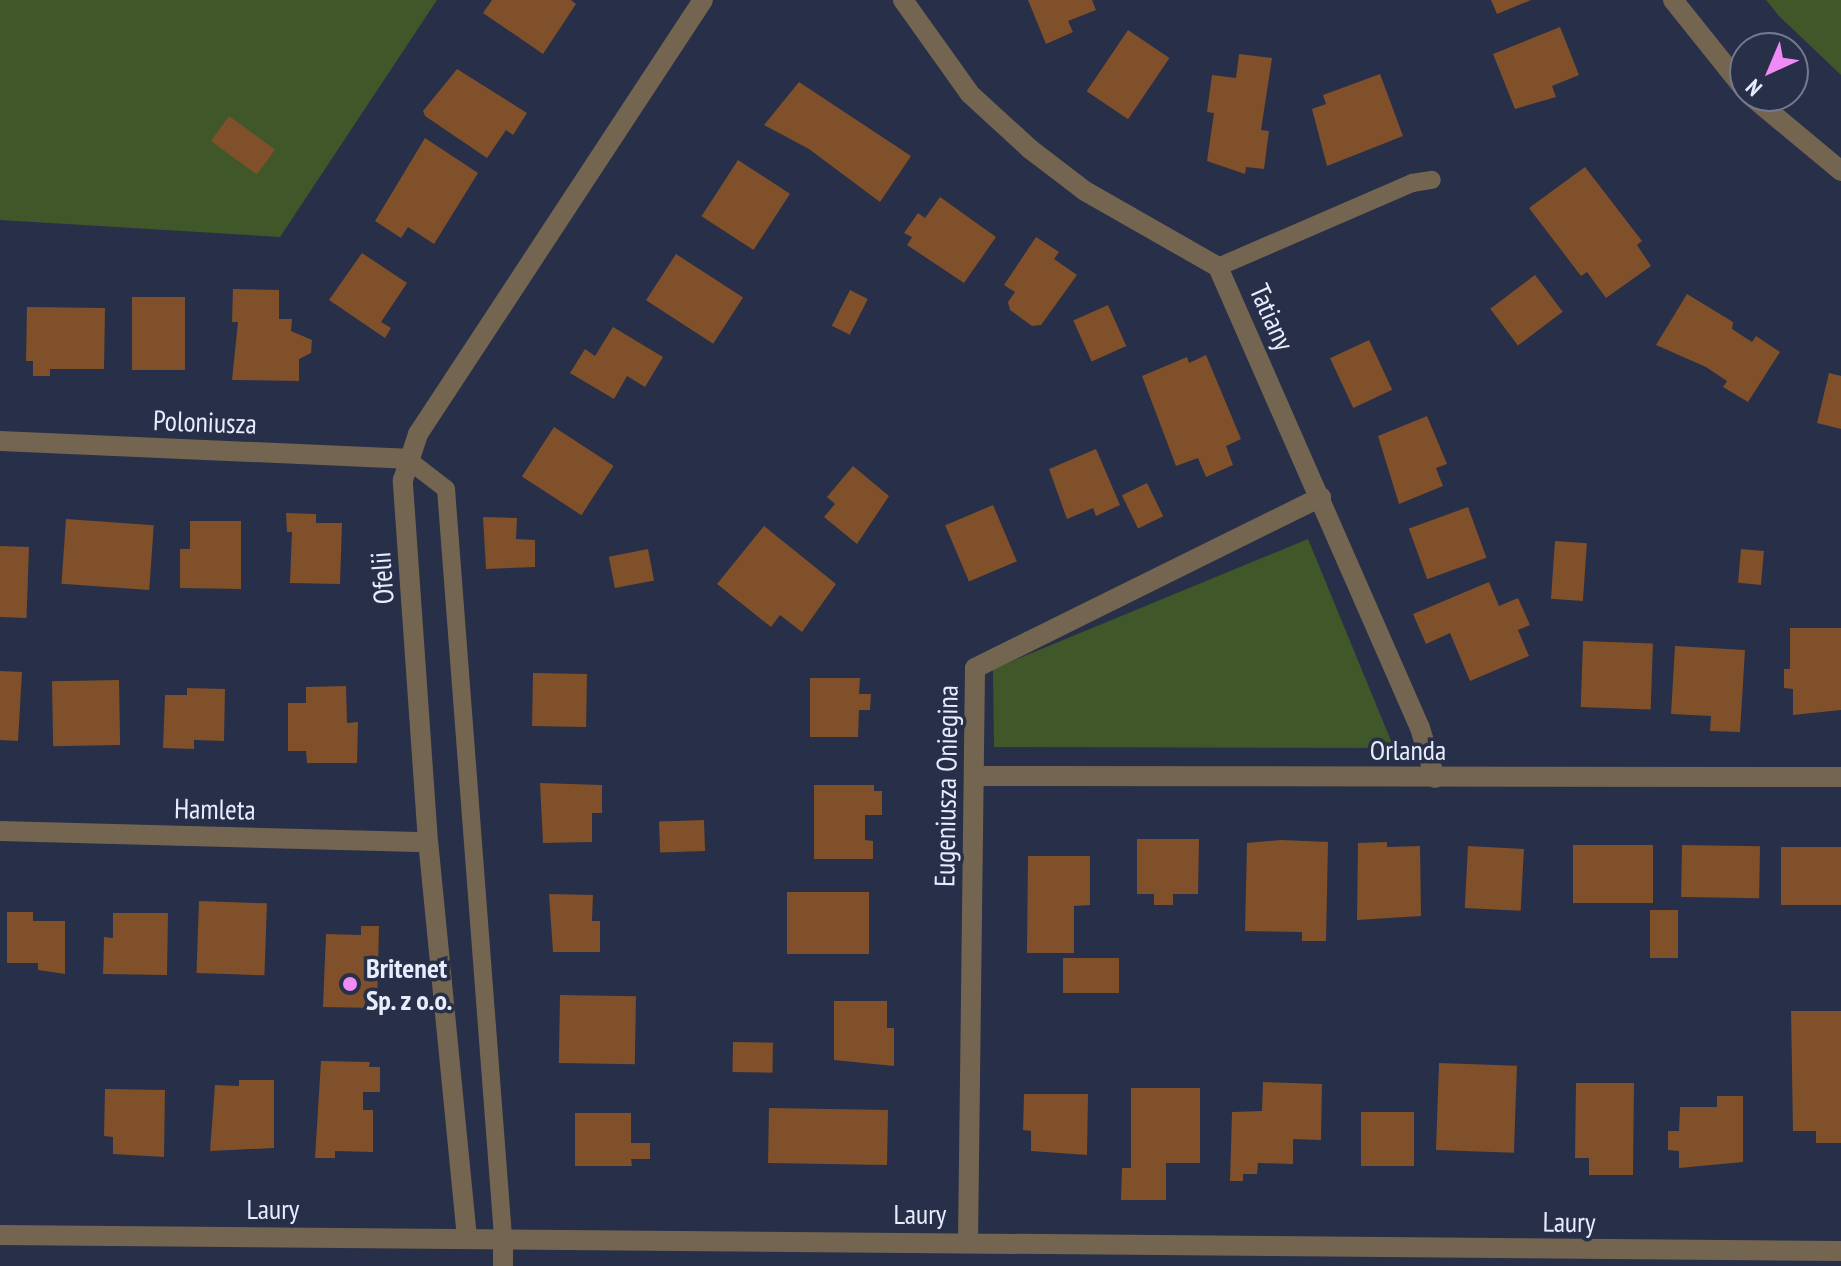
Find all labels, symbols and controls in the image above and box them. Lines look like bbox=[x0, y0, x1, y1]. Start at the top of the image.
north arrow bbox=[1729, 32, 1809, 112]
text: N bbox=[1740, 74, 1768, 102]
street label: Tatiany bbox=[1243, 279, 1301, 355]
street label: Poloniusza bbox=[153, 403, 257, 441]
street label: Ofelii bbox=[363, 551, 401, 605]
street label: Eugeniusza Oniegina bbox=[927, 685, 965, 887]
street label: Orlanda bbox=[1370, 733, 1446, 767]
street label: Hamleta bbox=[174, 791, 256, 827]
place label: Britenet Sp. z o.o. bbox=[366, 951, 455, 1017]
marker: Britenet Sp. z o.o. bbox=[341, 975, 359, 993]
street label: Laury bbox=[247, 1192, 299, 1226]
street label: Laury bbox=[894, 1197, 946, 1231]
street label: Laury bbox=[1542, 1205, 1596, 1239]

